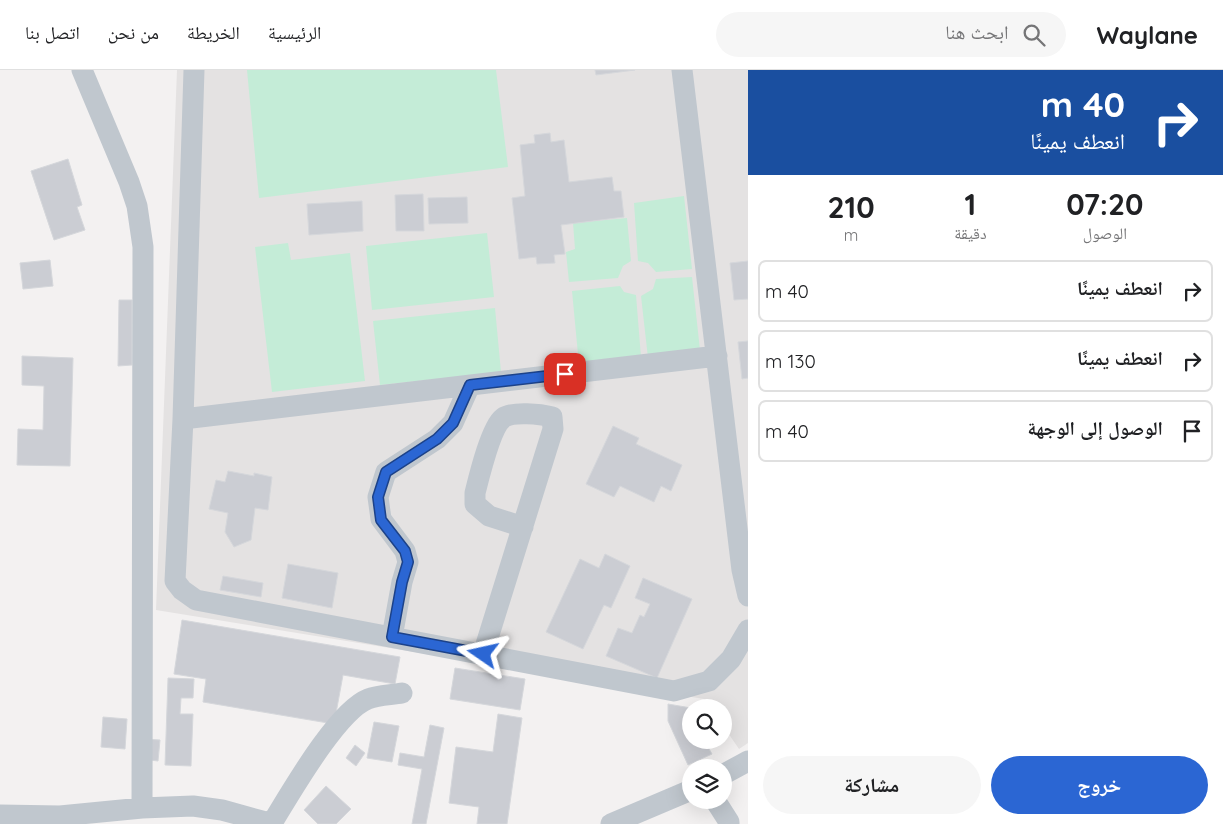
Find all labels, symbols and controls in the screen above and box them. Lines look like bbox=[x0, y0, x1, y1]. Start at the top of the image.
search box bbox=[716, 12, 1066, 57]
text: ابحث هنا bbox=[945, 20, 1008, 44]
text: Waylane bbox=[1096, 20, 1198, 50]
text: اتصل بنا bbox=[25, 21, 80, 44]
text: من نحن bbox=[108, 21, 159, 44]
text: الخريطة bbox=[187, 21, 240, 44]
text: الرئيسية bbox=[268, 21, 321, 44]
icon: search bbox=[1020, 21, 1048, 49]
text: 40 m bbox=[1041, 82, 1125, 126]
icon: right bbox=[1143, 90, 1208, 155]
text: انعطف يمينًا bbox=[1030, 127, 1125, 155]
text: 1 bbox=[965, 185, 976, 223]
text: 07:20 bbox=[1066, 185, 1144, 223]
text: 210 bbox=[828, 188, 875, 226]
text: دقيقة bbox=[954, 223, 987, 243]
text: الوصول bbox=[1083, 223, 1127, 243]
text: m bbox=[844, 225, 858, 245]
text: انعطف يمينًا bbox=[1077, 276, 1163, 300]
icon: right bbox=[1178, 277, 1206, 305]
text: 40 m bbox=[765, 279, 809, 303]
text: انعطف يمينًا bbox=[1077, 346, 1163, 370]
icon: right bbox=[1178, 347, 1206, 375]
text: 130 m bbox=[765, 349, 816, 373]
pin bbox=[544, 353, 586, 395]
icon: arrive bbox=[551, 360, 579, 388]
text: الوصول إلى الوجهة bbox=[1027, 416, 1163, 440]
icon: arrive bbox=[1178, 417, 1206, 445]
text: 40 m bbox=[765, 419, 809, 443]
position arrow bbox=[456, 627, 508, 679]
map controls bbox=[682, 699, 732, 809]
button: search bbox=[682, 699, 732, 749]
button: مشاركة bbox=[763, 756, 981, 814]
button: خروج bbox=[991, 756, 1208, 814]
button: layers bbox=[682, 759, 732, 809]

